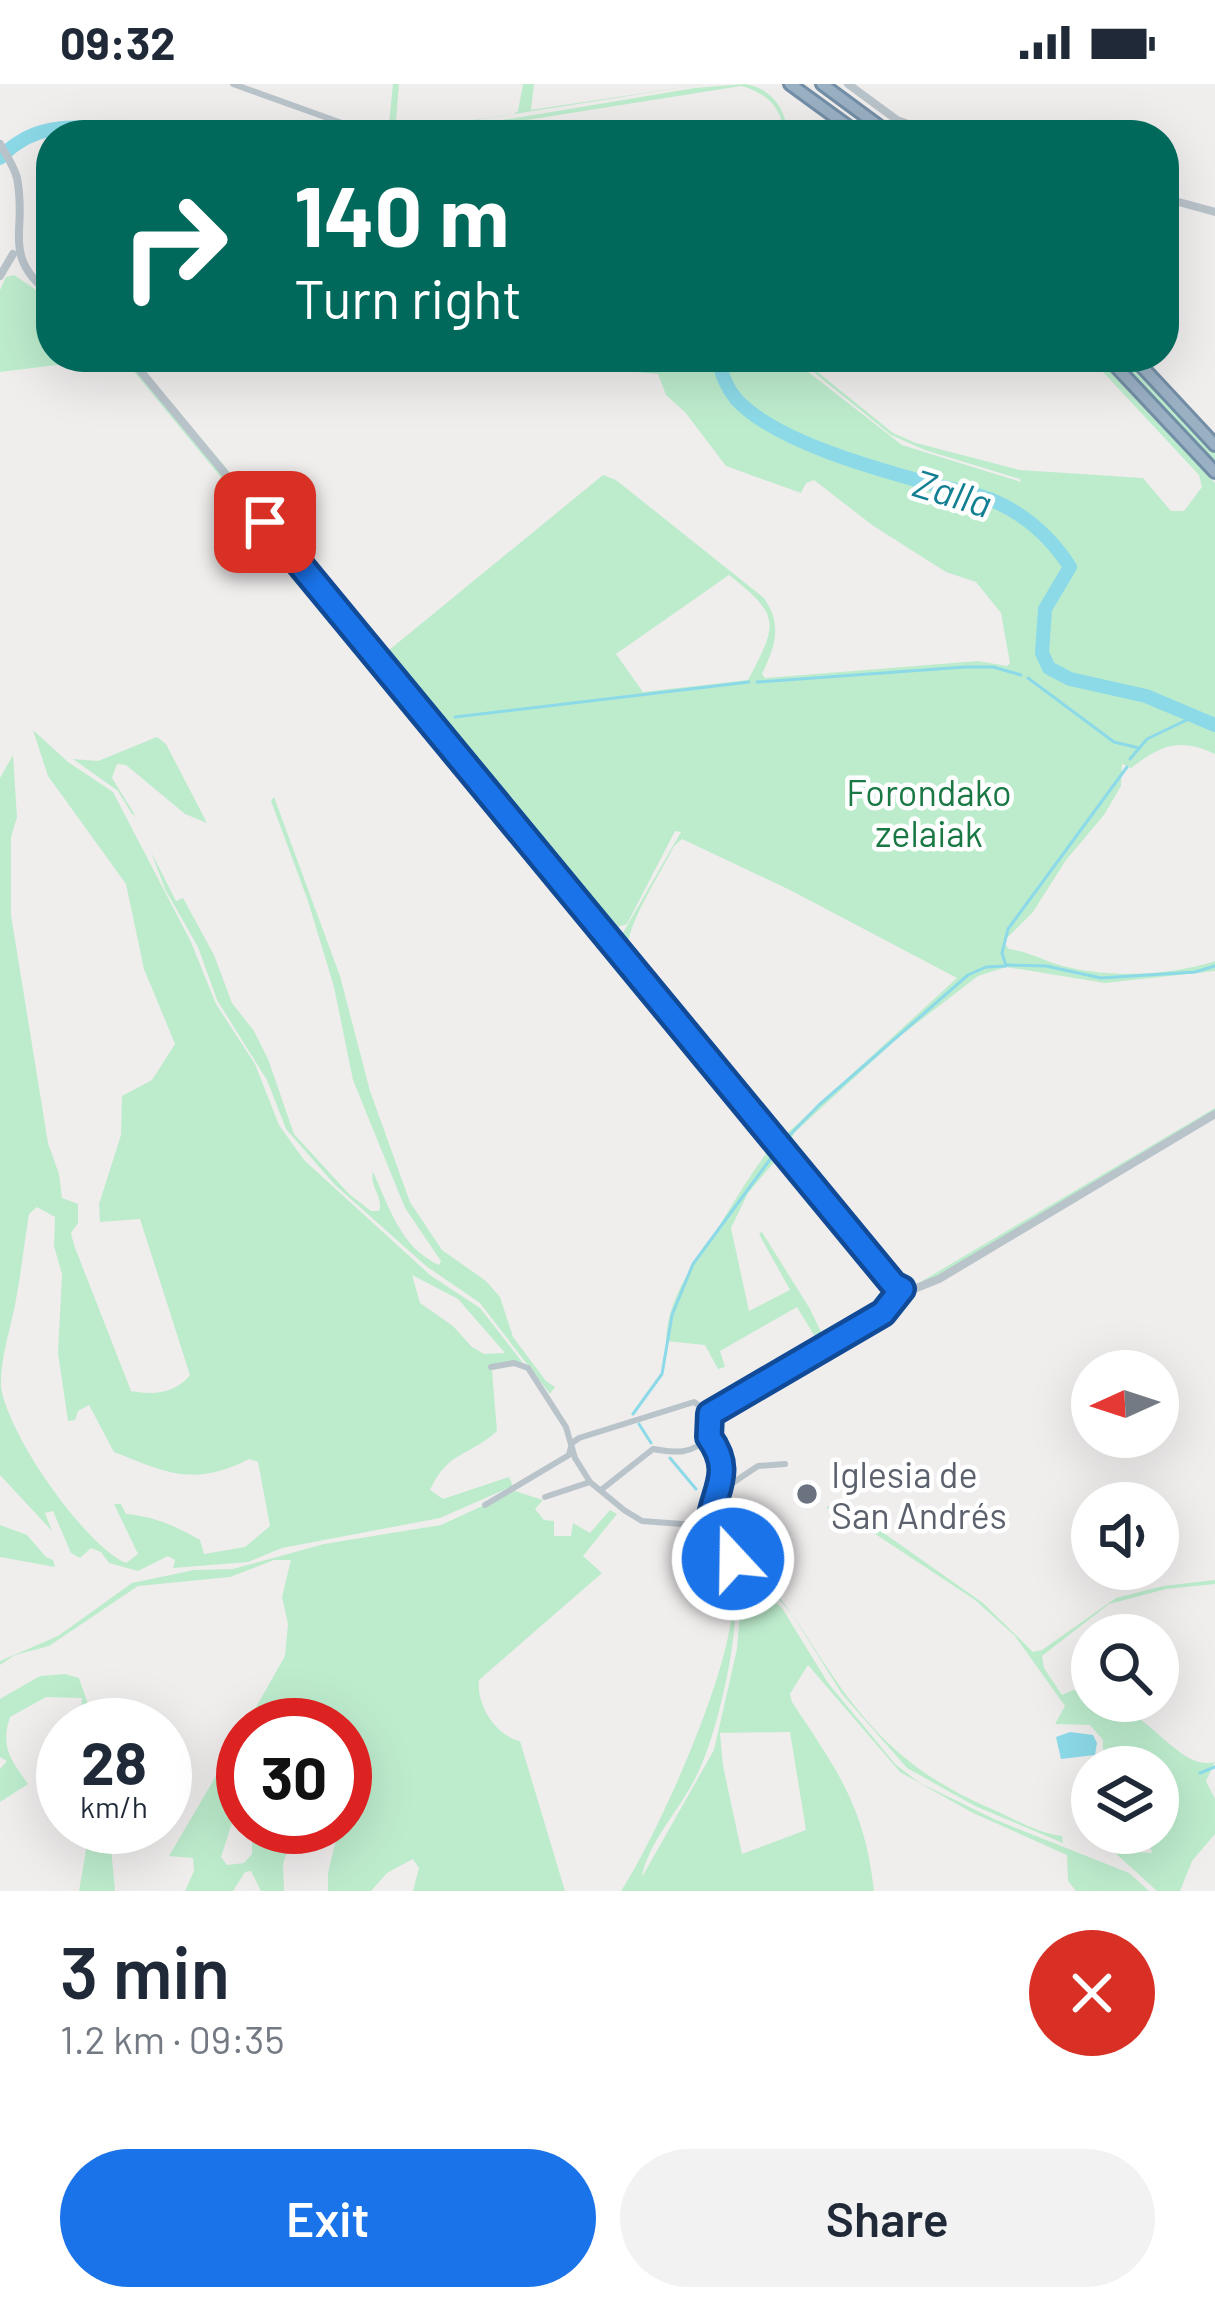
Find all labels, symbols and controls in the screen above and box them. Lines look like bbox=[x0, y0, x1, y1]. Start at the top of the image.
text: 09:32 bbox=[60, 15, 175, 69]
text: 140 m bbox=[294, 163, 509, 264]
icon: right bbox=[96, 168, 252, 324]
text: Turn right bbox=[294, 265, 522, 330]
water label: Zalla bbox=[908, 458, 998, 526]
pin bbox=[214, 471, 316, 573]
icon: arrive bbox=[232, 489, 298, 555]
park label: Forondako zelaiak bbox=[846, 770, 1012, 854]
north arrow bbox=[1071, 1350, 1179, 1458]
map controls bbox=[1071, 1350, 1179, 1854]
place label: Iglesia de San Andrés bbox=[831, 1452, 1007, 1536]
marker: Iglesia de San Andrés bbox=[794, 1481, 820, 1507]
button: sound bbox=[1071, 1482, 1179, 1590]
position arrow bbox=[670, 1496, 796, 1622]
button: search bbox=[1071, 1614, 1179, 1722]
speed limit sign: 30 bbox=[216, 1698, 372, 1854]
text: 28 bbox=[81, 1725, 147, 1797]
button: layers bbox=[1071, 1746, 1179, 1854]
text: km/h bbox=[80, 1788, 148, 1824]
text: 3 min bbox=[60, 1927, 230, 2013]
button: close bbox=[1029, 1930, 1155, 2056]
text: 1.2 km · 09:35 bbox=[60, 2015, 284, 2062]
button: Exit bbox=[60, 2149, 596, 2287]
button: Share bbox=[620, 2149, 1155, 2287]

